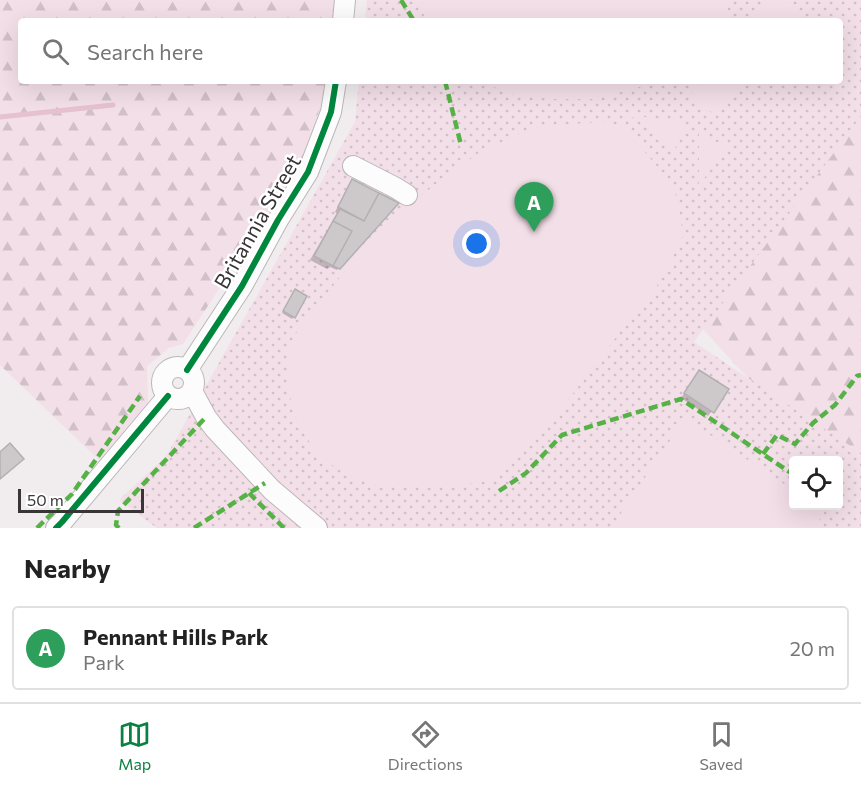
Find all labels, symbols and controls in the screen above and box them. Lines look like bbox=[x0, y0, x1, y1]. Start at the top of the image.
search box bbox=[18, 18, 843, 84]
icon: search bbox=[39, 35, 72, 68]
text: Search here bbox=[87, 38, 203, 65]
street label: Britannia Street bbox=[208, 150, 305, 293]
pin: A bbox=[514, 182, 554, 232]
your location bbox=[462, 229, 491, 258]
map controls bbox=[789, 456, 843, 510]
button: locate bbox=[789, 456, 843, 510]
scale bar bbox=[18, 486, 144, 514]
text: 50 m bbox=[27, 490, 64, 509]
text: Nearby bbox=[24, 552, 111, 583]
text: Pennant Hills Park bbox=[83, 623, 268, 650]
text: A bbox=[38, 636, 53, 660]
text: 20 m bbox=[790, 636, 835, 660]
text: Park bbox=[83, 650, 125, 674]
tab: Map bbox=[118, 718, 151, 773]
tab: Directions bbox=[388, 718, 463, 773]
tab: Saved bbox=[699, 718, 743, 773]

